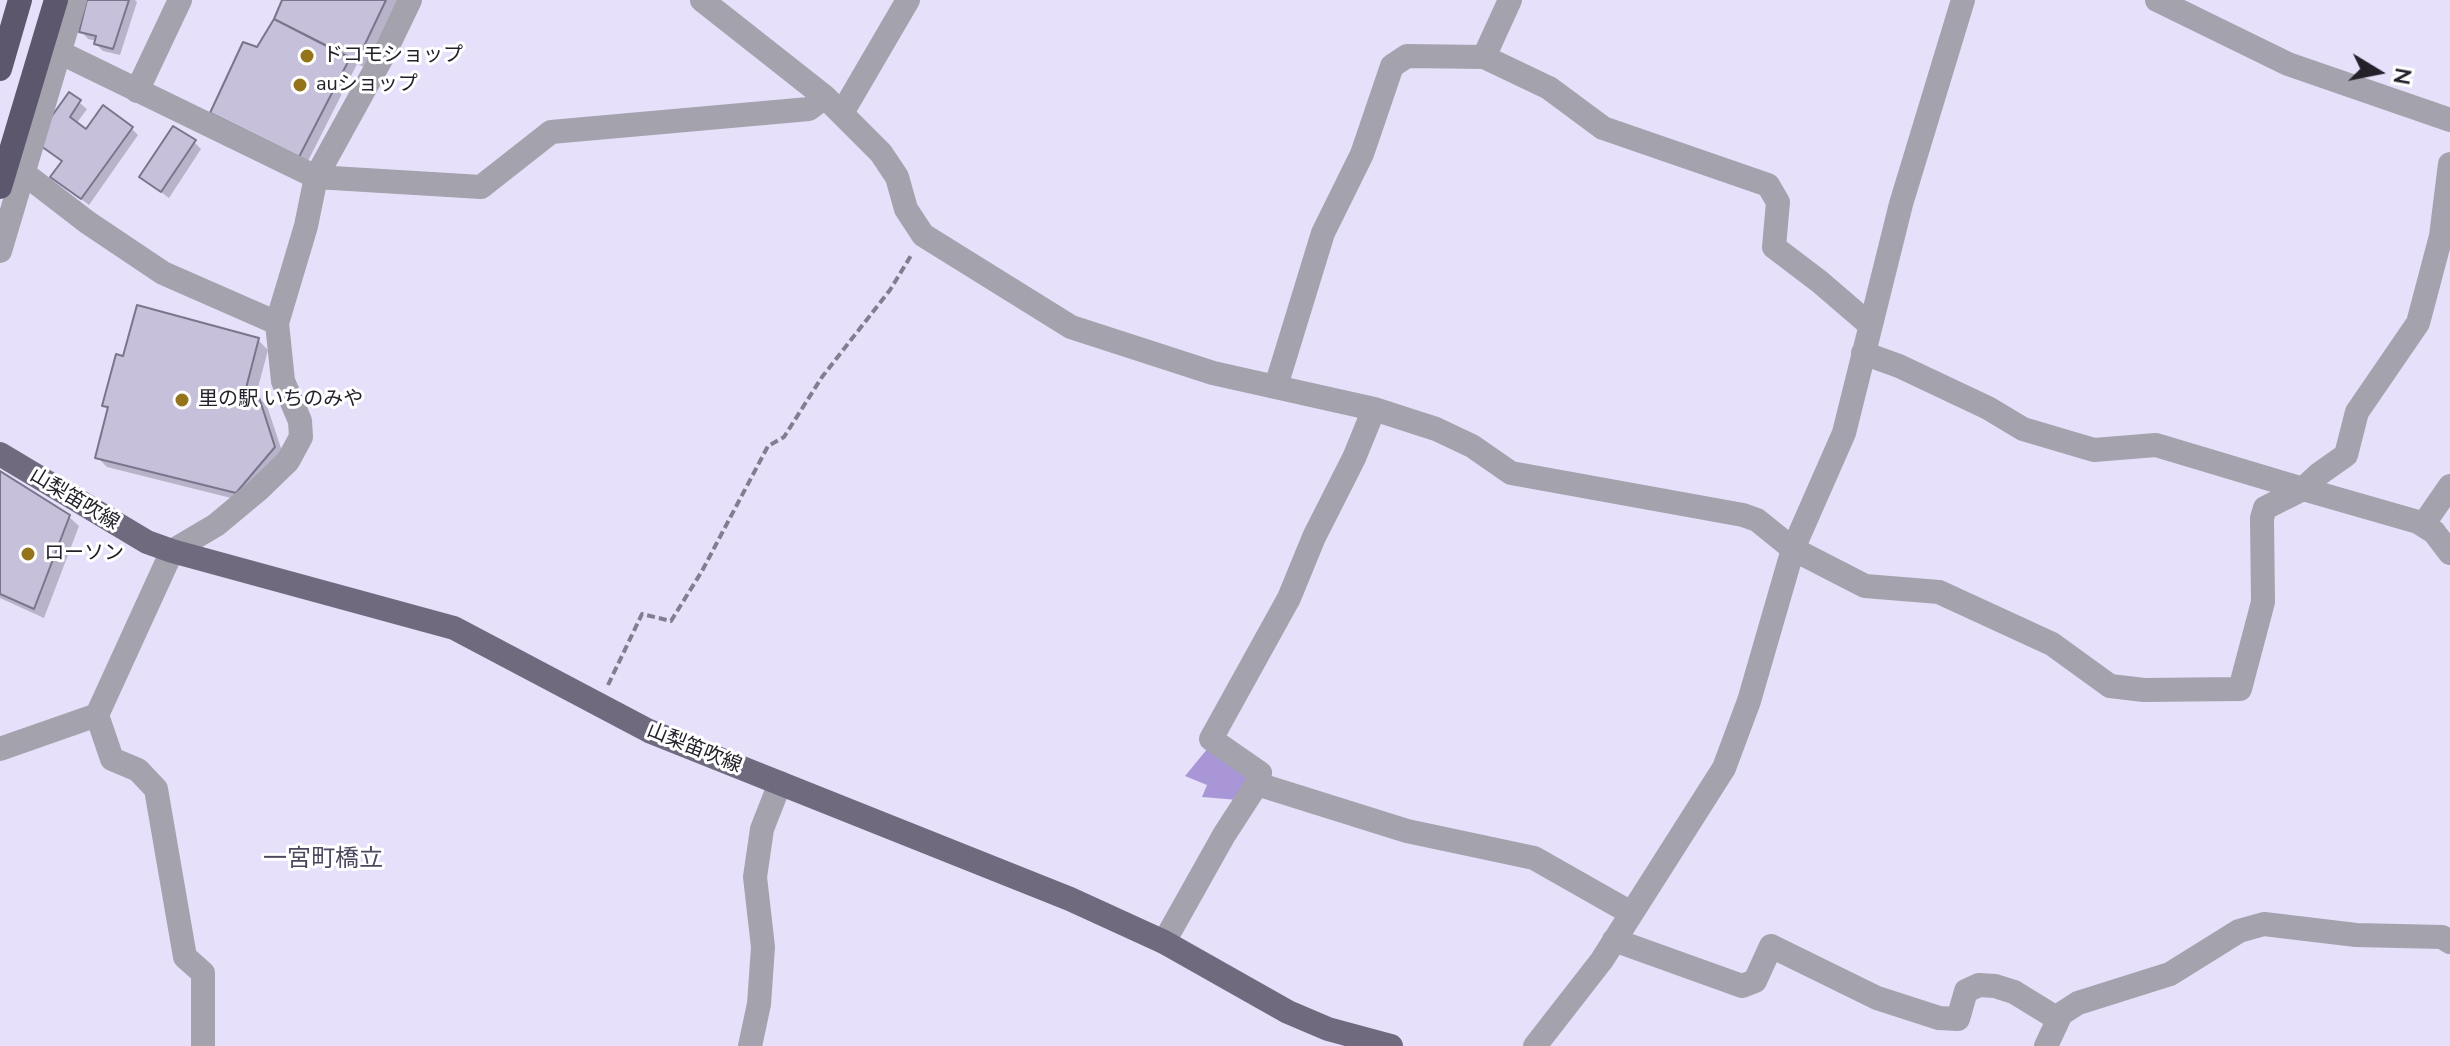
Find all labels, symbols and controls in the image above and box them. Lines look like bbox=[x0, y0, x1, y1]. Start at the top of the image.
north arrow bbox=[2338, 32, 2418, 112]
place label: ドコモショップ bbox=[323, 44, 463, 68]
marker: ドコモショップ bbox=[298, 47, 316, 65]
text: N bbox=[2385, 65, 2418, 87]
place label: auショップ bbox=[316, 73, 418, 97]
marker: auショップ bbox=[291, 76, 309, 94]
place label: 里の駅 いちのみや bbox=[198, 388, 363, 412]
marker: 里の駅 いちのみや bbox=[173, 391, 191, 409]
street label: 山梨笛吹線 bbox=[25, 464, 123, 536]
place label: ローソン bbox=[44, 542, 124, 566]
marker: ローソン bbox=[19, 545, 37, 563]
street label: 山梨笛吹線 bbox=[643, 719, 745, 779]
district label: 一宮町橋立 bbox=[263, 846, 383, 874]

